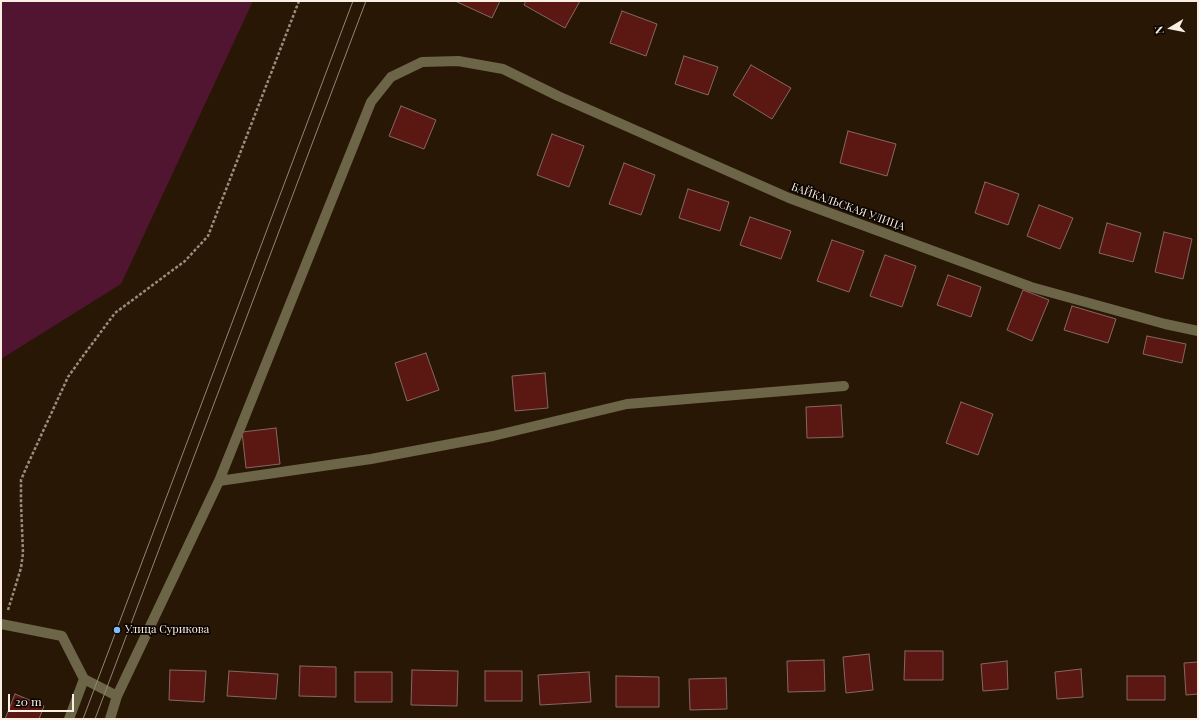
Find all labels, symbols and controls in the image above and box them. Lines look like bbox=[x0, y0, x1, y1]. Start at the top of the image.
north arrow bbox=[1151, 8, 1191, 48]
text: N bbox=[1151, 25, 1167, 35]
street label: БАЙКАЛЬСКАЯ УЛИЦА bbox=[789, 180, 907, 234]
place label: Улица Сурикова bbox=[125, 623, 209, 637]
marker: Улица Сурикова bbox=[112, 625, 122, 635]
scale bar bbox=[10, 686, 76, 712]
text: 20 m bbox=[15, 693, 42, 709]

